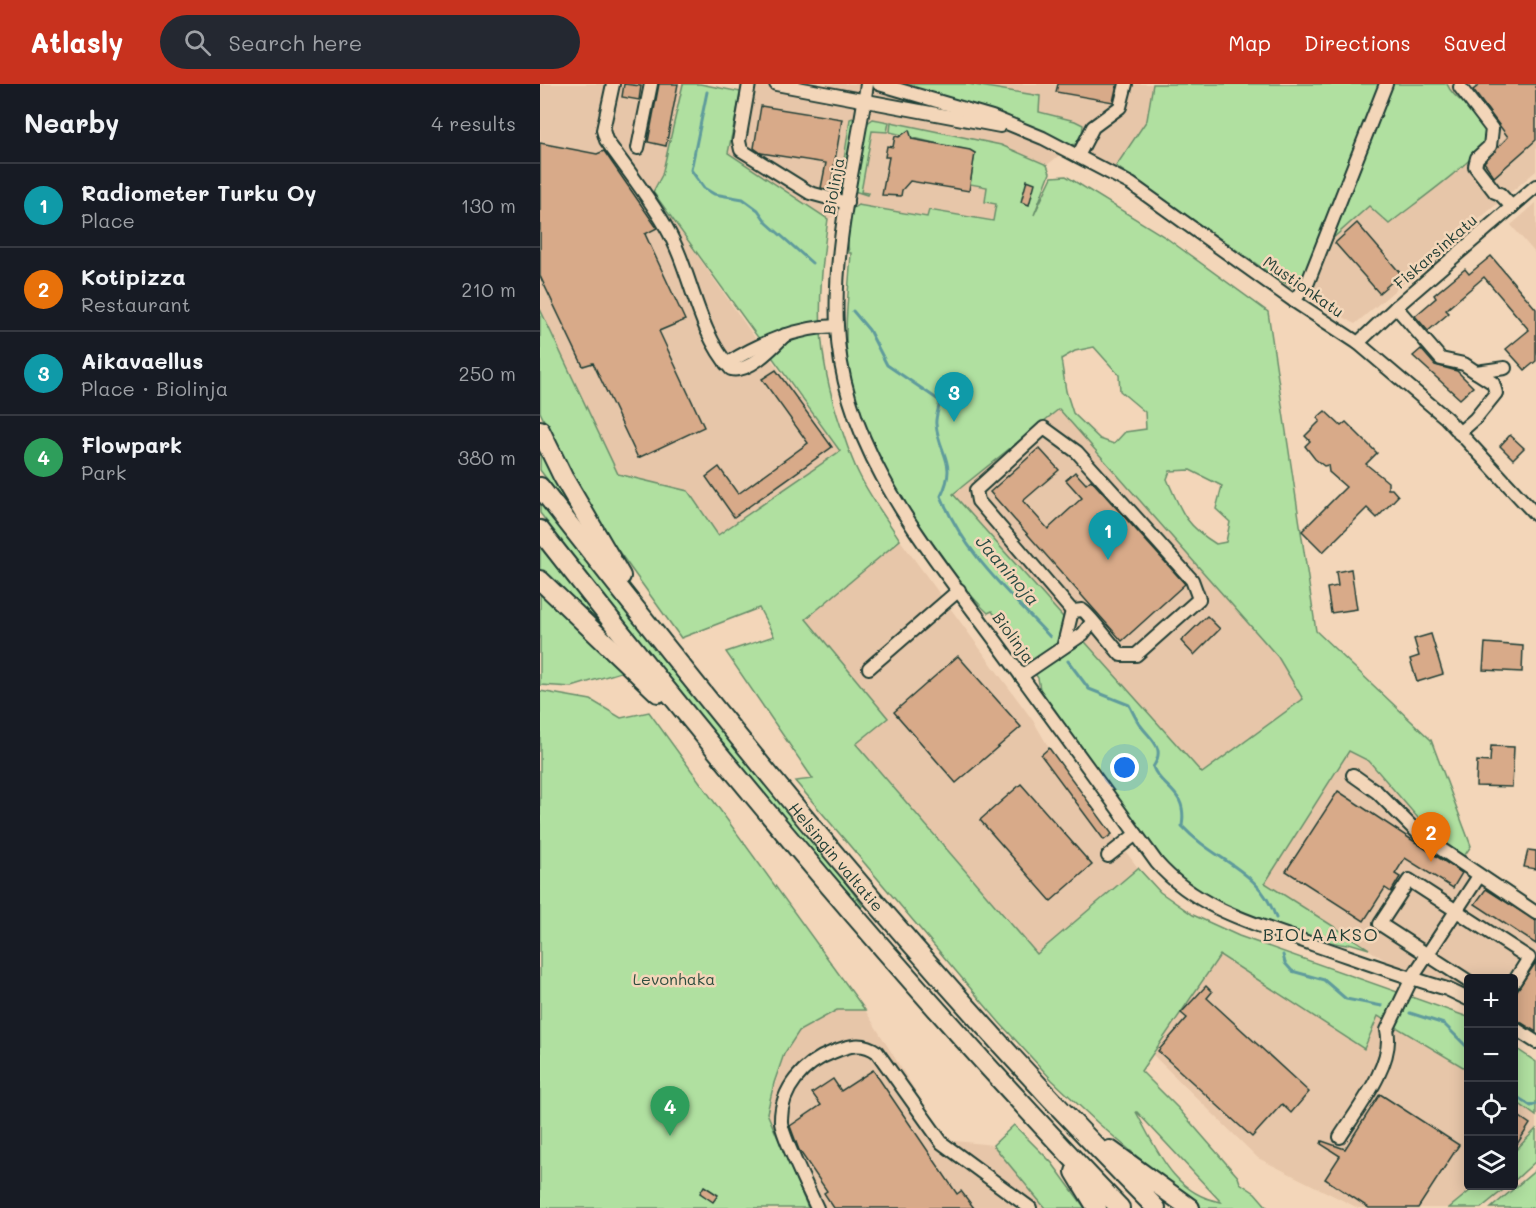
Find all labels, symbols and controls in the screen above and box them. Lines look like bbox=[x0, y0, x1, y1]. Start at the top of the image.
search box bbox=[160, 15, 580, 69]
text: Atlasly bbox=[30, 24, 124, 60]
icon: search bbox=[181, 26, 214, 59]
text: Search here bbox=[229, 28, 362, 57]
text: Map bbox=[1228, 29, 1271, 56]
text: Directions bbox=[1304, 29, 1411, 56]
text: Saved bbox=[1444, 29, 1506, 56]
text: Nearby bbox=[24, 106, 119, 140]
text: 4 results bbox=[431, 110, 516, 136]
street label: Biolinja bbox=[818, 156, 848, 216]
text: Radiometer Turku Oy bbox=[81, 178, 317, 207]
text: 1 bbox=[39, 192, 48, 218]
text: 130 m bbox=[461, 192, 516, 218]
text: Place bbox=[81, 207, 135, 233]
street label: Fiskarsinkatu bbox=[1389, 209, 1481, 293]
street label: Mustionkatu bbox=[1260, 250, 1348, 322]
text: Kotipizza bbox=[81, 262, 186, 291]
text: 2 bbox=[38, 276, 49, 302]
text: 210 m bbox=[461, 276, 516, 302]
text: Restaurant bbox=[81, 291, 191, 317]
text: Aikavaellus bbox=[81, 346, 203, 375]
text: 3 bbox=[38, 360, 50, 386]
text: 250 m bbox=[459, 360, 516, 386]
pin: 3 bbox=[934, 372, 974, 422]
text: Place · Biolinja bbox=[81, 375, 228, 401]
text: Flowpark bbox=[81, 430, 182, 459]
text: 4 bbox=[37, 444, 50, 470]
text: 380 m bbox=[458, 444, 516, 470]
text: Park bbox=[81, 459, 126, 485]
pin: 1 bbox=[1088, 510, 1128, 560]
water label: Jaaninoja bbox=[971, 530, 1045, 610]
street label: Biolinja bbox=[989, 608, 1039, 666]
your location bbox=[1110, 753, 1139, 782]
street label: Helsingin valtatie bbox=[785, 797, 889, 915]
pin: 2 bbox=[1412, 812, 1450, 862]
district label: BIOLAAKSO bbox=[1263, 922, 1379, 946]
park label: Levonhaka bbox=[633, 968, 715, 989]
map controls bbox=[1464, 974, 1518, 1190]
button: + bbox=[1464, 974, 1518, 1028]
button: − bbox=[1464, 1028, 1518, 1082]
button: locate bbox=[1464, 1082, 1518, 1136]
pin: 4 bbox=[650, 1086, 690, 1136]
button: layers bbox=[1464, 1136, 1518, 1190]

